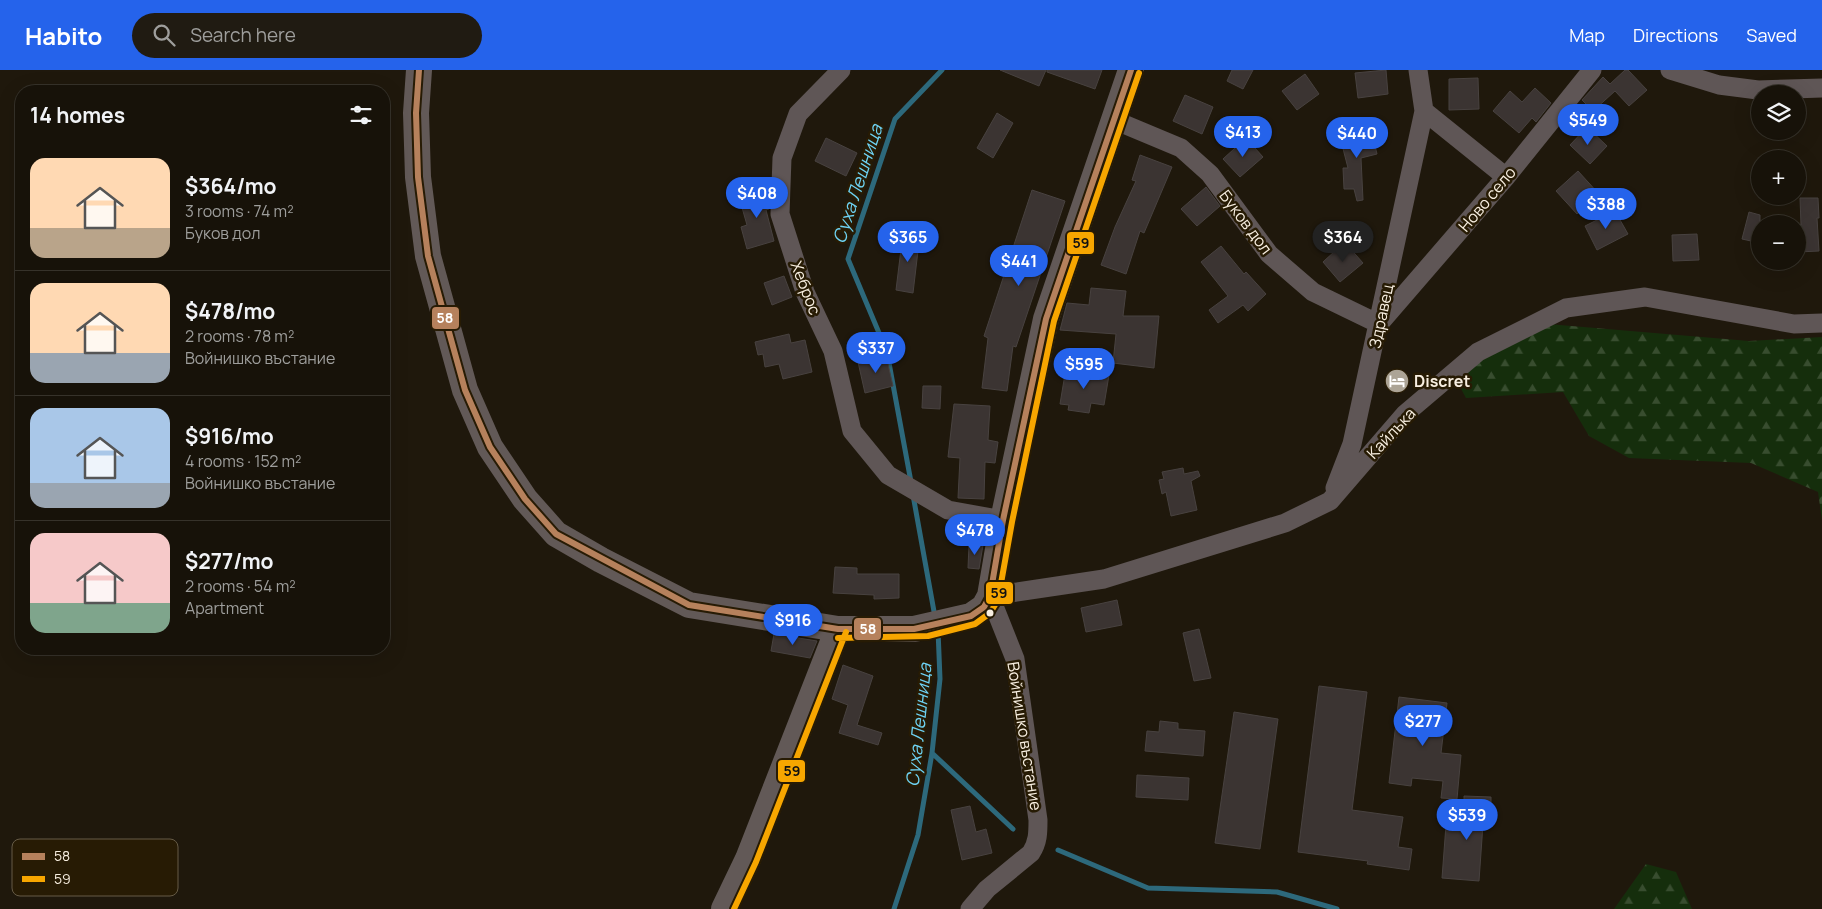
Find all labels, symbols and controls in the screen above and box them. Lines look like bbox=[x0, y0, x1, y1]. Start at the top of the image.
search box bbox=[132, 13, 482, 58]
text: Habito bbox=[25, 19, 102, 52]
icon: search bbox=[150, 21, 178, 49]
text: Search here bbox=[190, 22, 296, 48]
text: Map bbox=[1569, 23, 1605, 47]
text: Directions bbox=[1633, 23, 1718, 47]
text: Saved bbox=[1746, 23, 1797, 47]
map controls bbox=[1751, 85, 1806, 270]
button: layers bbox=[1751, 85, 1806, 140]
text: 14 homes bbox=[30, 101, 125, 129]
icon: filters bbox=[347, 101, 375, 129]
pin: $549 bbox=[1558, 104, 1618, 146]
text: $549 bbox=[1569, 109, 1607, 131]
pin: $413 bbox=[1213, 116, 1273, 158]
pin: $440 bbox=[1327, 116, 1387, 159]
water label: Суха Лешница bbox=[826, 120, 888, 246]
text: $413 bbox=[1225, 121, 1261, 143]
text: $440 bbox=[1337, 122, 1377, 144]
button: + bbox=[1751, 150, 1806, 205]
street label: Ново село bbox=[1453, 162, 1521, 236]
text: $364/mo bbox=[185, 172, 276, 200]
pin: $408 bbox=[727, 176, 787, 219]
icon: home bbox=[70, 178, 130, 238]
text: $408 bbox=[737, 182, 777, 204]
street label: Буков дол bbox=[1215, 185, 1277, 259]
pin: $388 bbox=[1576, 188, 1636, 230]
text: $388 bbox=[1587, 193, 1625, 215]
text: 3 rooms · 74 m² bbox=[185, 200, 294, 222]
button: − bbox=[1751, 215, 1806, 270]
pin: $365 bbox=[878, 220, 938, 263]
pin: $364 bbox=[1313, 220, 1373, 263]
text: Буков дол bbox=[185, 222, 260, 244]
text: $365 bbox=[889, 226, 927, 248]
text: $364 bbox=[1323, 226, 1363, 248]
line badge: 59 bbox=[1066, 231, 1095, 255]
text: 59 bbox=[1073, 233, 1089, 252]
pin: $441 bbox=[989, 244, 1049, 287]
text: $441 bbox=[1001, 250, 1037, 272]
street label: Хеброс bbox=[786, 258, 826, 318]
street label: Здравец bbox=[1363, 282, 1399, 350]
text: $478/mo bbox=[185, 297, 275, 325]
icon: home bbox=[70, 303, 130, 363]
line badge: 58 bbox=[431, 306, 460, 330]
text: 58 bbox=[437, 308, 453, 327]
text: 2 rooms · 78 m² bbox=[185, 325, 294, 347]
pin: $337 bbox=[846, 332, 906, 374]
text: $337 bbox=[857, 337, 895, 359]
text: Войнишко въстание bbox=[185, 347, 335, 369]
pin: $595 bbox=[1054, 348, 1114, 390]
text: $595 bbox=[1065, 353, 1103, 375]
hotel icon: Discret bbox=[1384, 368, 1410, 394]
place label: Discret bbox=[1414, 370, 1470, 392]
street label: Кайлъка bbox=[1362, 403, 1420, 463]
text: $916/mo bbox=[185, 422, 274, 450]
icon: home bbox=[70, 428, 130, 488]
text: 4 rooms · 152 m² bbox=[185, 450, 301, 472]
text: Войнишко въстание bbox=[185, 472, 335, 494]
pin: $478 bbox=[945, 514, 1005, 556]
text: $478 bbox=[956, 519, 994, 541]
text: $277/mo bbox=[185, 547, 273, 575]
icon: home bbox=[70, 553, 130, 613]
text: 2 rooms · 54 m² bbox=[185, 575, 296, 597]
line badge: 59 bbox=[985, 581, 1014, 605]
text: 59 bbox=[991, 583, 1007, 602]
text: Apartment bbox=[185, 597, 264, 619]
pin: $916 bbox=[763, 604, 823, 646]
unlabelled marker bbox=[985, 608, 995, 618]
text: $916 bbox=[775, 609, 811, 631]
line badge: 58 bbox=[853, 617, 882, 641]
text: 58 bbox=[860, 619, 876, 638]
street label: Войнишко въстание bbox=[1002, 660, 1048, 812]
water label: Суха Лешница bbox=[900, 661, 937, 788]
pin: $277 bbox=[1393, 704, 1453, 747]
text: $277 bbox=[1405, 710, 1441, 732]
line badge: 59 bbox=[777, 759, 806, 783]
text: 59 bbox=[784, 761, 800, 780]
pin: $539 bbox=[1437, 798, 1497, 841]
text: $539 bbox=[1448, 804, 1486, 826]
legend bbox=[12, 839, 178, 896]
text: 58 bbox=[54, 846, 70, 865]
text: 59 bbox=[54, 869, 71, 888]

